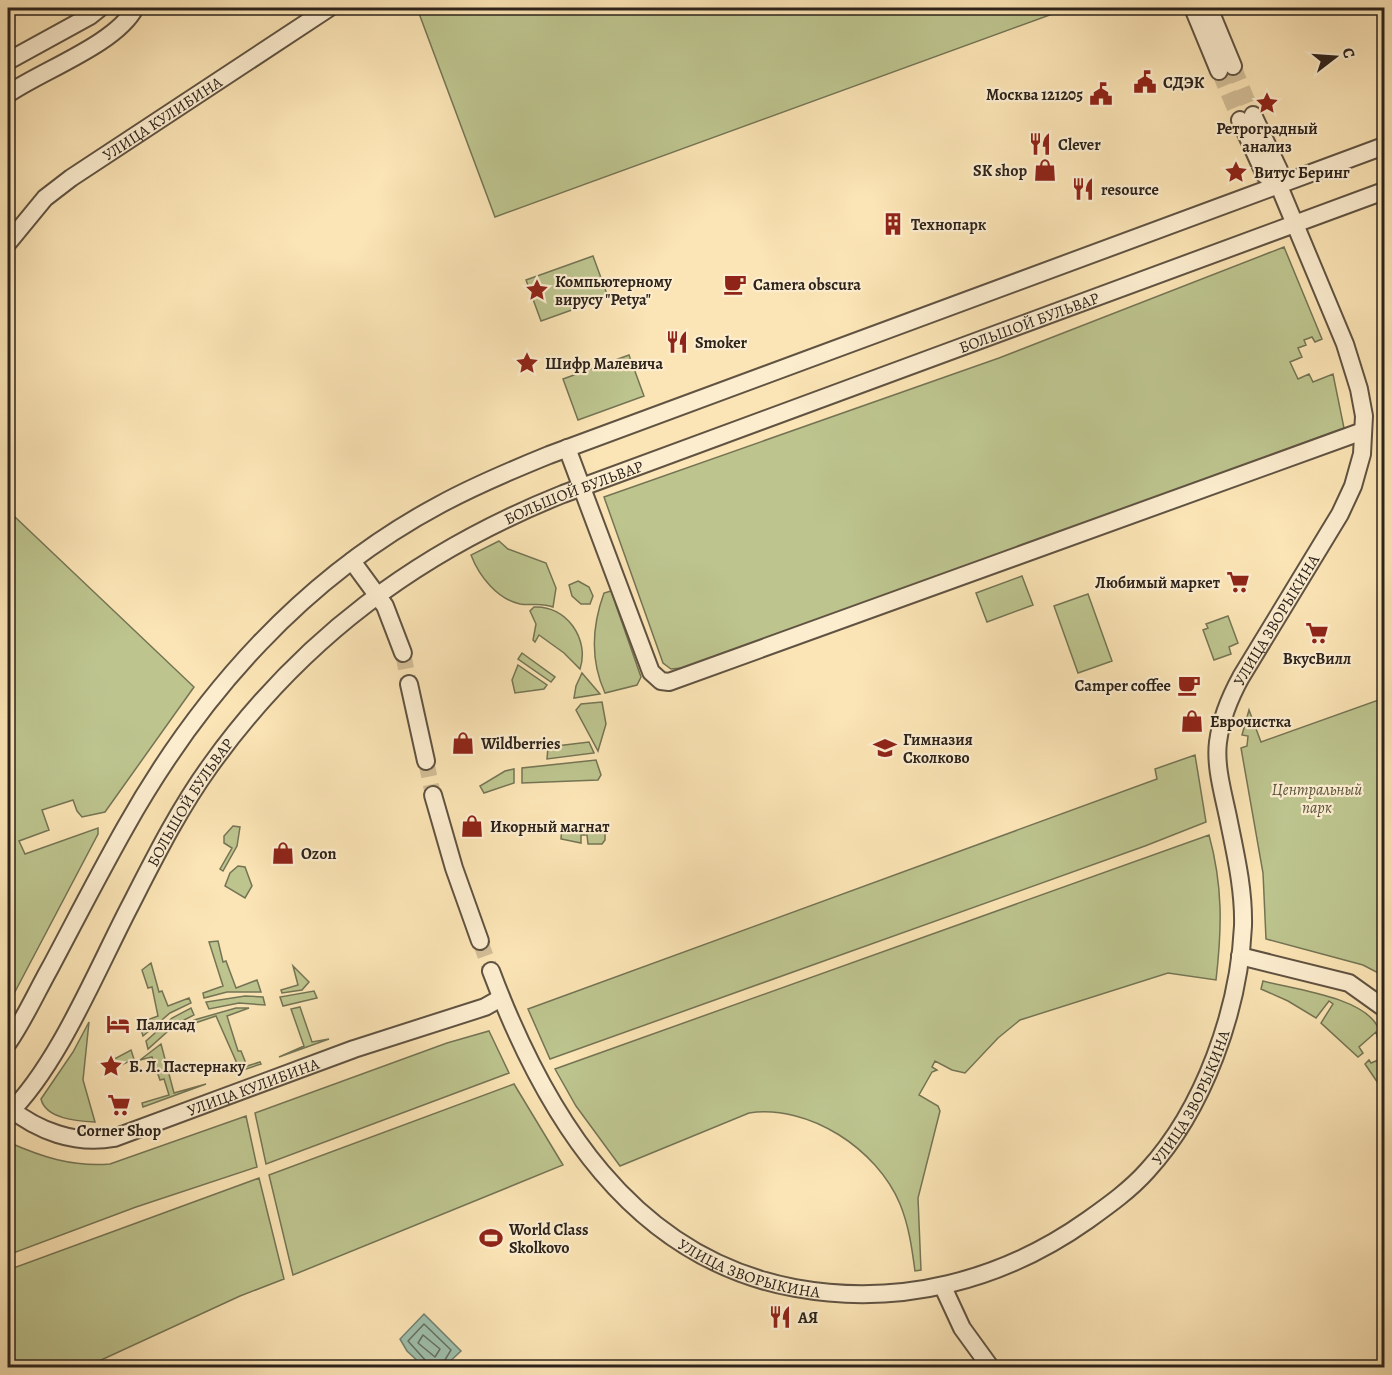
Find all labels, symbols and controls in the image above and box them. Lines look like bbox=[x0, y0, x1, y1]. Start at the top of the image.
north arrow bbox=[1305, 27, 1365, 87]
text: С bbox=[1336, 45, 1360, 61]
public building icon: СДЭК bbox=[1132, 69, 1158, 95]
street label: УЛИЦА КУЛИБИНА bbox=[98, 71, 227, 166]
place label: СДЭК bbox=[1163, 72, 1205, 94]
public building icon: Москва 121205 bbox=[1088, 81, 1114, 107]
place label: Москва 121205 bbox=[986, 84, 1083, 106]
place icon: Ретроградный анализ bbox=[1254, 90, 1280, 116]
place label: Ретроградный анализ bbox=[1216, 118, 1318, 158]
restaurant icon: Clever bbox=[1027, 131, 1053, 157]
place label: Clever bbox=[1058, 134, 1101, 156]
shop icon: SK shop bbox=[1032, 157, 1058, 183]
place icon: Витус Беринг bbox=[1223, 159, 1249, 185]
place label: SK shop bbox=[973, 160, 1027, 182]
place label: Витус Беринг bbox=[1254, 162, 1350, 184]
restaurant icon: resource bbox=[1070, 176, 1096, 202]
place label: resource bbox=[1101, 179, 1159, 201]
building icon: Технопарк bbox=[880, 211, 906, 237]
place label: Технопарк bbox=[911, 214, 987, 236]
place label: Компьютерному вирусу "Petya" bbox=[555, 271, 672, 311]
cafe icon: Camera obscura bbox=[722, 271, 748, 297]
place label: Camera obscura bbox=[753, 274, 861, 296]
place icon: Компьютерному вирусу "Petya" bbox=[524, 277, 550, 303]
street label: БОЛЬШОЙ БУЛЬВАР bbox=[956, 287, 1102, 359]
restaurant icon: Smoker bbox=[664, 329, 690, 355]
place label: Smoker bbox=[695, 332, 748, 354]
place icon: Шифр Малевича bbox=[514, 350, 540, 376]
place label: Шифр Малевича bbox=[545, 353, 663, 375]
street label: БОЛЬШОЙ БУЛЬВАР bbox=[501, 455, 646, 530]
street label: УЛИЦА ЗВОРЫКИНА bbox=[1228, 550, 1325, 690]
supermarket icon: Любимый маркет bbox=[1225, 569, 1251, 595]
place label: Любимый маркет bbox=[1095, 572, 1221, 594]
supermarket icon: ВкусВилл bbox=[1304, 620, 1330, 646]
place label: ВкусВилл bbox=[1283, 648, 1351, 670]
cafe icon: Camper coffee bbox=[1176, 672, 1202, 698]
place label: Camper coffee bbox=[1074, 675, 1171, 697]
shop icon: Еврочистка bbox=[1179, 708, 1205, 734]
place label: Еврочистка bbox=[1210, 711, 1292, 733]
place label: Гимназия Сколково bbox=[903, 729, 973, 769]
shop icon: Wildberries bbox=[450, 730, 476, 756]
place label: Wildberries bbox=[480, 733, 560, 755]
street label: БОЛЬШОЙ БУЛЬВАР bbox=[142, 734, 239, 871]
school or university icon: Гимназия Сколково bbox=[872, 735, 898, 761]
park label: Центральный парк bbox=[1272, 779, 1362, 819]
shop icon: Икорный магнат bbox=[459, 813, 485, 839]
place label: Икорный магнат bbox=[490, 816, 610, 838]
shop icon: Ozon bbox=[270, 840, 296, 866]
place label: Ozon bbox=[301, 843, 336, 865]
hotel icon: Палисад bbox=[105, 1011, 131, 1037]
place label: Палисад bbox=[136, 1014, 195, 1036]
street label: УЛИЦА ЗВОРЫКИНА bbox=[1147, 1027, 1236, 1170]
place icon: Б. Л. Пастернаку bbox=[98, 1053, 124, 1079]
street label: УЛИЦА КУЛИБИНА bbox=[184, 1053, 323, 1122]
place label: Б. Л. Пастернаку bbox=[129, 1056, 246, 1078]
supermarket icon: Corner Shop bbox=[106, 1092, 132, 1118]
place label: Corner Shop bbox=[77, 1120, 162, 1142]
place label: World Class Skolkovo bbox=[508, 1219, 589, 1259]
sports icon: World Class Skolkovo bbox=[478, 1225, 504, 1251]
street label: УЛИЦА ЗВОРЫКИНА bbox=[673, 1234, 822, 1304]
restaurant icon: АЯ bbox=[767, 1304, 793, 1330]
place label: АЯ bbox=[797, 1307, 818, 1329]

